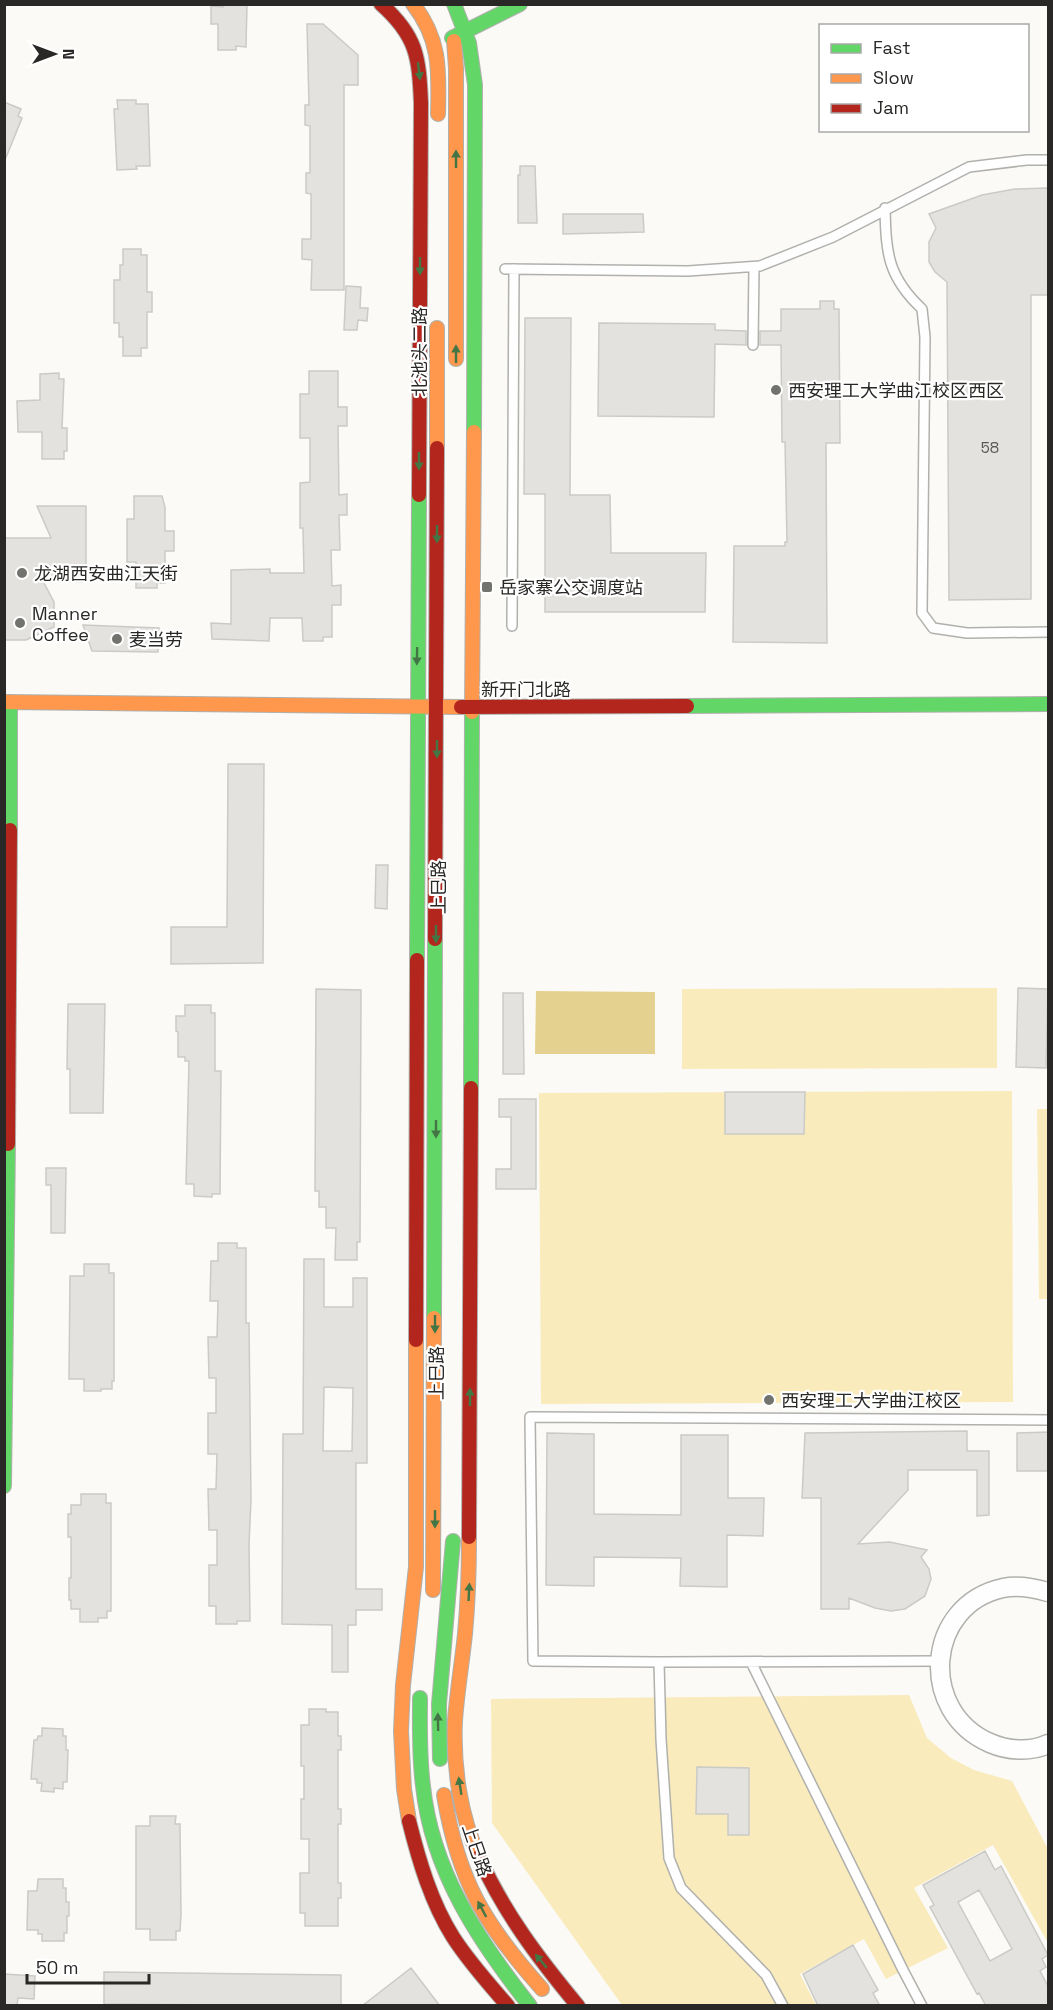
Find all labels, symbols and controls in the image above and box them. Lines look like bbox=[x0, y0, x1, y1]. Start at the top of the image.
north arrow bbox=[24, 24, 84, 84]
legend bbox=[819, 24, 1029, 132]
text: Fast bbox=[873, 36, 910, 59]
text: N bbox=[58, 49, 79, 59]
one-way arrow bbox=[414, 62, 424, 81]
text: Slow bbox=[873, 66, 914, 89]
text: Jam bbox=[873, 96, 909, 119]
one-way arrow bbox=[451, 150, 461, 169]
one-way arrow bbox=[415, 256, 425, 275]
street label: 北池头二路 bbox=[408, 307, 431, 397]
one-way arrow bbox=[451, 345, 461, 364]
place label: 西安理工大学曲江校区西区 bbox=[788, 379, 1004, 402]
marker: 西安理工大学曲江校区西区 bbox=[769, 383, 783, 397]
house number: 58 bbox=[981, 438, 999, 457]
one-way arrow bbox=[414, 451, 424, 470]
one-way arrow bbox=[432, 525, 442, 544]
place label: 龙湖西安曲江天街 bbox=[34, 562, 178, 585]
marker: 龙湖西安曲江天街 bbox=[15, 566, 29, 580]
place label: 岳家寨公交调度站 bbox=[499, 576, 643, 599]
marker: 岳家寨公交调度站 bbox=[480, 580, 494, 594]
place label: Manner Coffee bbox=[32, 602, 98, 646]
marker: Manner Coffee bbox=[13, 616, 27, 630]
place label: 麦当劳 bbox=[129, 628, 183, 651]
marker: 麦当劳 bbox=[110, 632, 124, 646]
one-way arrow bbox=[412, 646, 422, 665]
street label: 新开门北路 bbox=[481, 678, 571, 701]
one-way arrow bbox=[432, 740, 442, 759]
street label: 上巳路 bbox=[427, 860, 450, 914]
one-way arrow bbox=[431, 925, 441, 944]
one-way arrow bbox=[431, 1120, 441, 1139]
one-way arrow bbox=[430, 1315, 440, 1334]
street label: 上巳路 bbox=[425, 1346, 448, 1400]
one-way arrow bbox=[465, 1388, 475, 1407]
place label: 西安理工大学曲江校区 bbox=[781, 1389, 961, 1412]
marker: 西安理工大学曲江校区 bbox=[762, 1393, 776, 1407]
one-way arrow bbox=[430, 1510, 440, 1529]
one-way arrow bbox=[464, 1583, 473, 1602]
one-way arrow bbox=[433, 1712, 443, 1731]
one-way arrow bbox=[455, 1777, 464, 1796]
street label: 上巳路 bbox=[457, 1821, 497, 1879]
one-way arrow bbox=[477, 1901, 487, 1918]
scale bar bbox=[27, 1947, 148, 1985]
one-way arrow bbox=[534, 1953, 547, 1969]
text: 50 m bbox=[36, 1956, 78, 1979]

